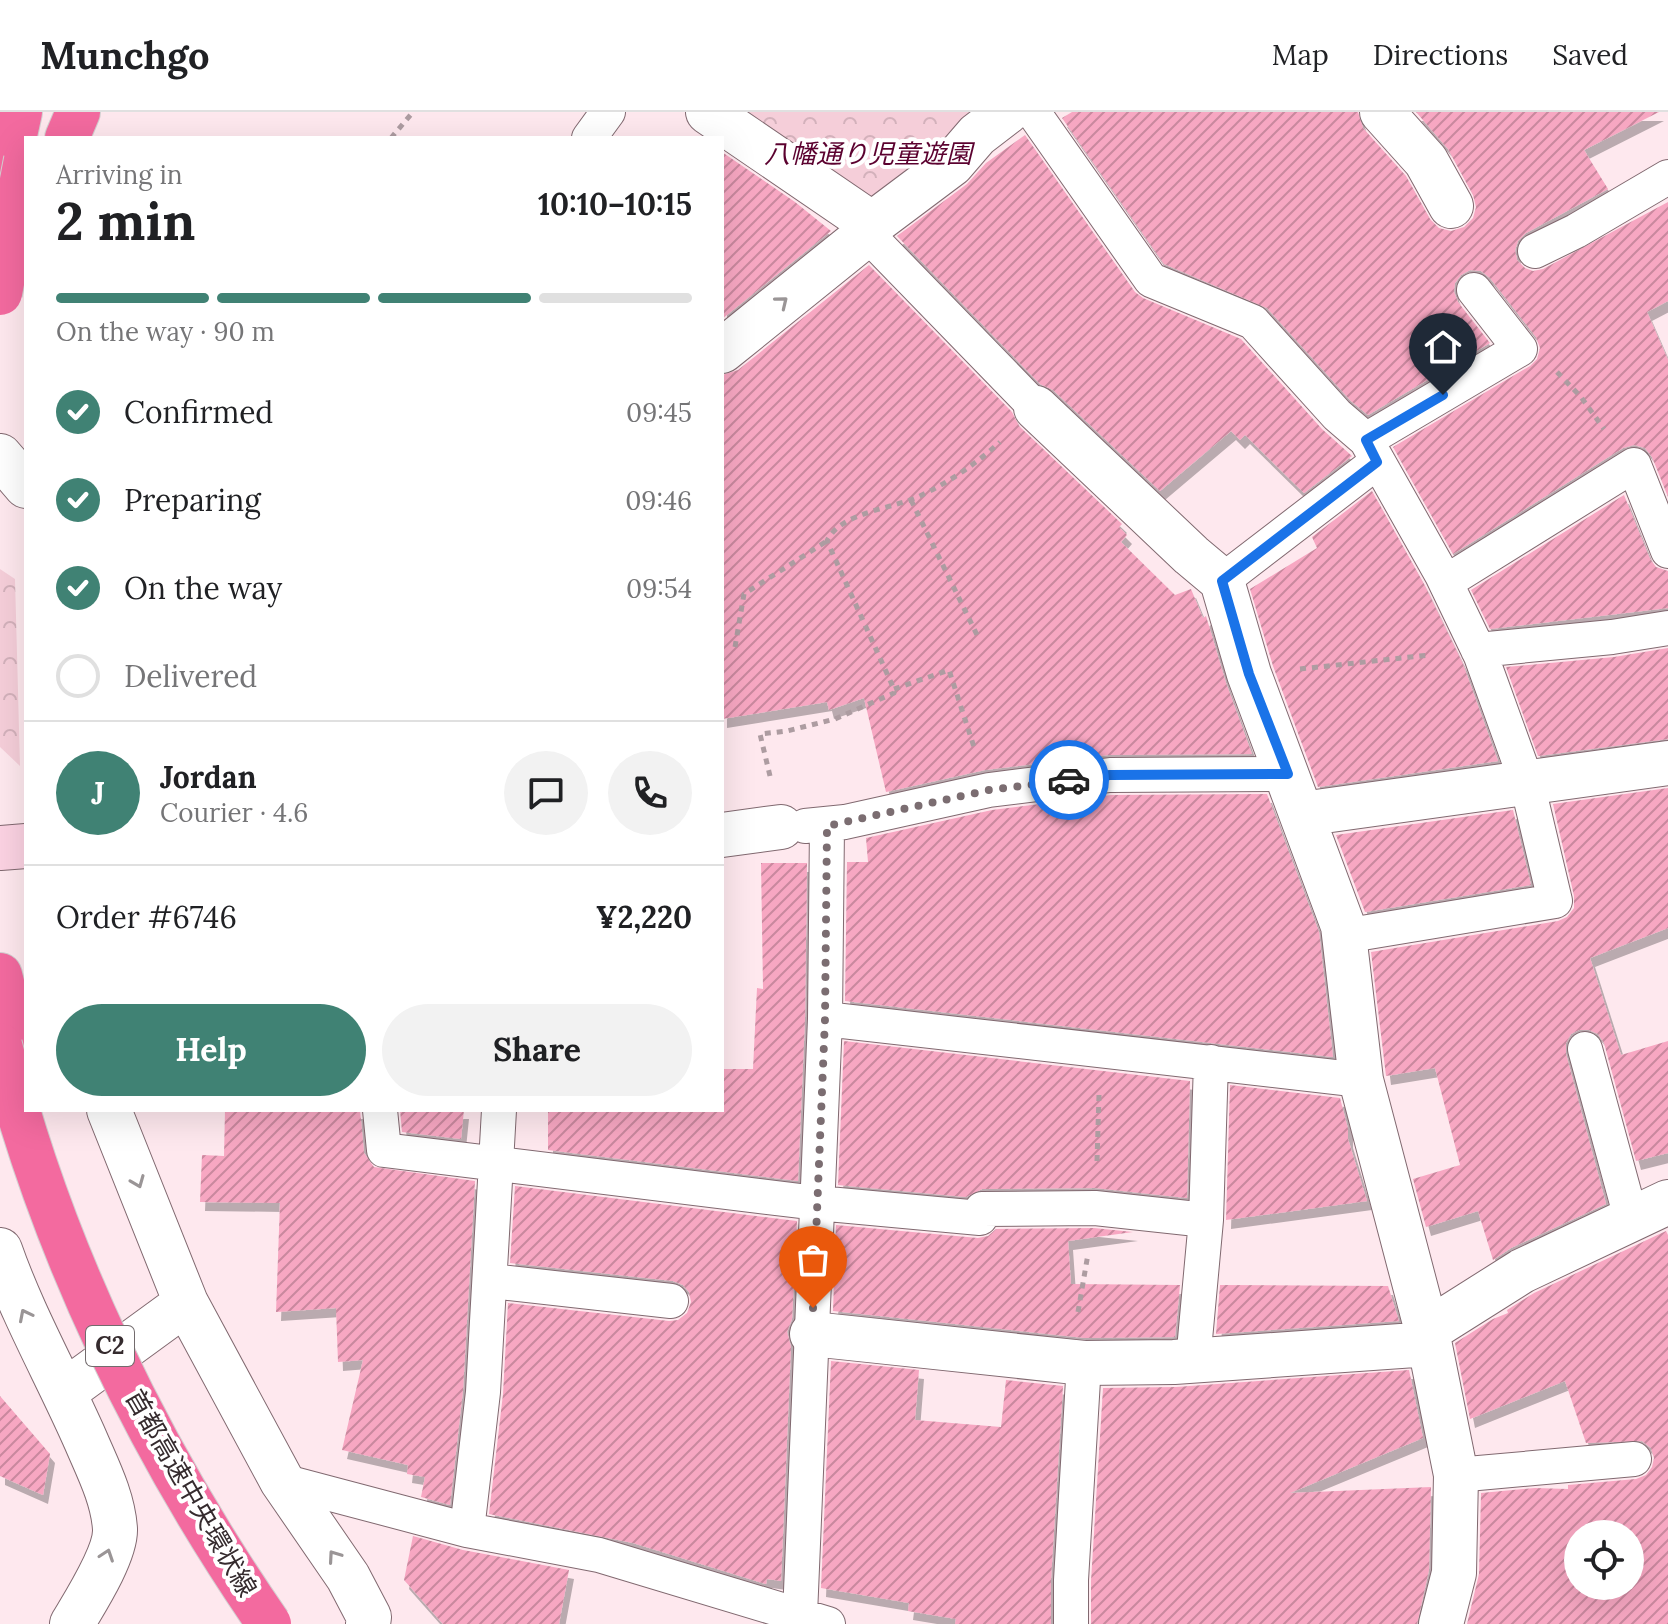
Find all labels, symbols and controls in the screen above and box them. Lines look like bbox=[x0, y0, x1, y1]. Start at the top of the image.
text: Munchgo bbox=[40, 31, 209, 79]
text: Map bbox=[1272, 37, 1329, 73]
text: Directions bbox=[1373, 37, 1508, 73]
text: Saved bbox=[1552, 37, 1628, 73]
park label: 八幡通り児童遊園 bbox=[764, 137, 976, 170]
text: Arriving in bbox=[56, 158, 183, 191]
text: 10:10–10:15 bbox=[538, 185, 692, 223]
text: 2 min bbox=[56, 188, 195, 254]
one-way arrow bbox=[773, 297, 788, 312]
pin bbox=[1409, 313, 1477, 395]
text: On the way · 90 m bbox=[56, 315, 275, 348]
icon: home bbox=[1421, 325, 1465, 369]
icon: check bbox=[56, 390, 100, 434]
text: Confirmed bbox=[124, 393, 273, 431]
text: 09:45 bbox=[626, 396, 692, 429]
icon: check bbox=[56, 478, 100, 522]
text: Preparing bbox=[124, 481, 261, 519]
text: 09:46 bbox=[625, 484, 692, 517]
icon: check bbox=[56, 566, 100, 610]
text: On the way bbox=[124, 569, 282, 607]
text: 09:54 bbox=[626, 572, 692, 605]
text: Delivered bbox=[124, 657, 257, 695]
courier bbox=[1029, 740, 1109, 820]
button: chat bbox=[504, 751, 588, 835]
button: phone bbox=[608, 751, 692, 835]
text: Jordan bbox=[160, 758, 257, 796]
icon: car bbox=[1047, 758, 1091, 802]
text: J bbox=[91, 774, 105, 812]
text: Courier · 4.6 bbox=[160, 796, 308, 829]
text: Order #6746 bbox=[56, 898, 237, 936]
text: ¥2,220 bbox=[596, 898, 692, 936]
button: Help bbox=[56, 1004, 366, 1096]
button: Share bbox=[382, 1004, 692, 1096]
one-way arrow bbox=[128, 1174, 144, 1188]
pin bbox=[779, 1226, 847, 1308]
icon: bag bbox=[791, 1238, 835, 1282]
one-way arrow bbox=[20, 1308, 35, 1323]
road number: C2 bbox=[86, 1326, 134, 1366]
street label: 首都高速中央環状線 bbox=[119, 1383, 264, 1602]
map controls bbox=[1564, 1520, 1644, 1600]
button: locate bbox=[1564, 1520, 1644, 1600]
one-way arrow bbox=[98, 1548, 114, 1562]
one-way arrow bbox=[329, 1550, 344, 1564]

